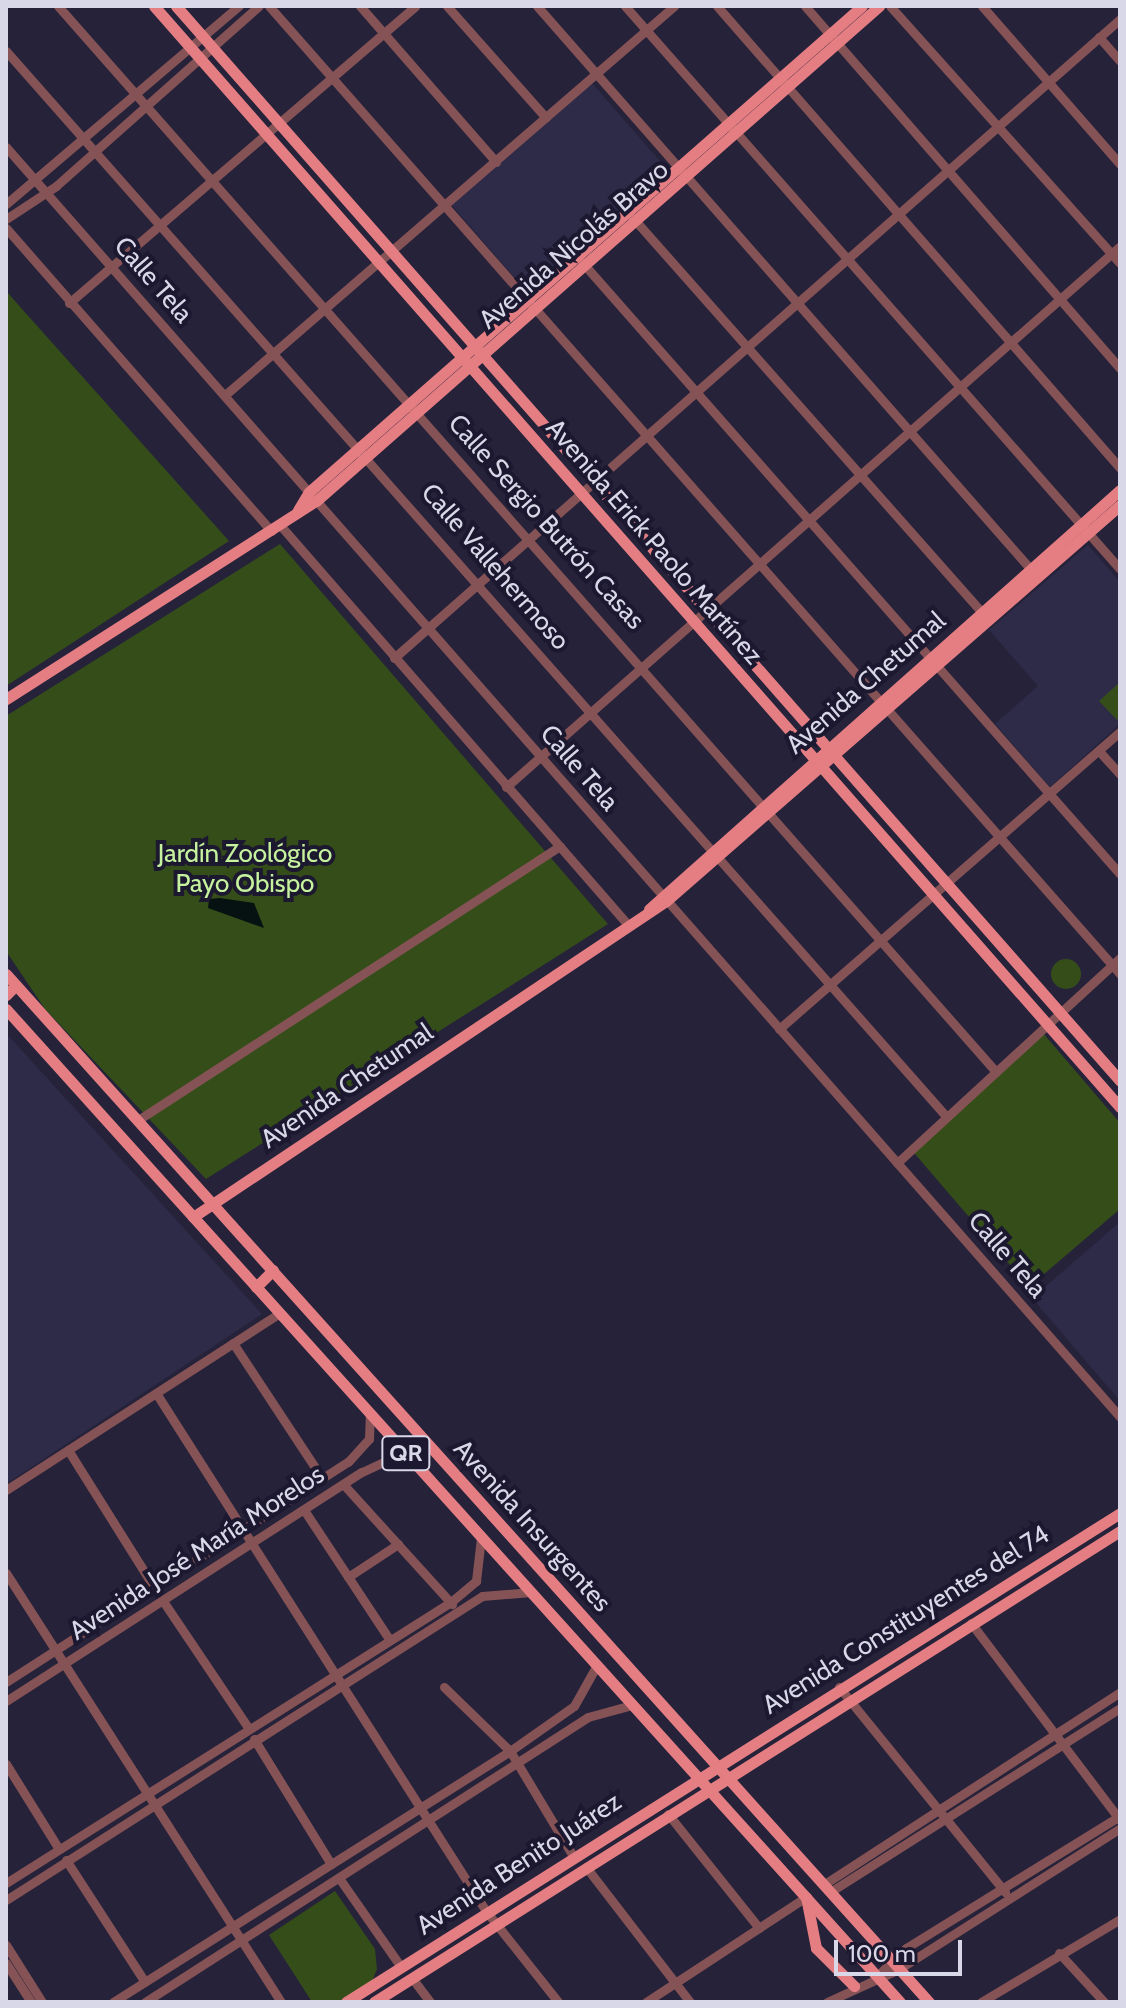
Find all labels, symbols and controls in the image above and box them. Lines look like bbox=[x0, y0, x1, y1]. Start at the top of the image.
street label: Avenida Nicolás Bravo bbox=[473, 154, 675, 336]
street label: Calle Tela bbox=[107, 231, 199, 329]
street label: Calle Sergio Butrón Casas bbox=[441, 408, 651, 636]
street label: Avenida Erick Paolo Martínez bbox=[539, 413, 769, 671]
street label: Calle Vallehermoso bbox=[414, 477, 576, 657]
street label: Avenida Chetumal bbox=[780, 605, 952, 761]
street label: Calle Tela bbox=[533, 719, 625, 817]
park label: Jardín Zoológico Payo Obispo bbox=[158, 838, 332, 900]
street label: Avenida Chetumal bbox=[255, 1017, 439, 1155]
street label: Calle Tela bbox=[961, 1206, 1053, 1304]
road number: QR bbox=[380, 1433, 432, 1473]
street label: Avenida Insurgentes bbox=[447, 1434, 617, 1618]
street label: Avenida José María Morelos bbox=[64, 1459, 330, 1647]
street label: Avenida Constituyentes del 74 bbox=[757, 1519, 1055, 1721]
street label: Avenida Benito Juárez bbox=[411, 1786, 627, 1942]
scale bar bbox=[838, 1924, 966, 1974]
text: 100 m bbox=[848, 1939, 916, 1968]

